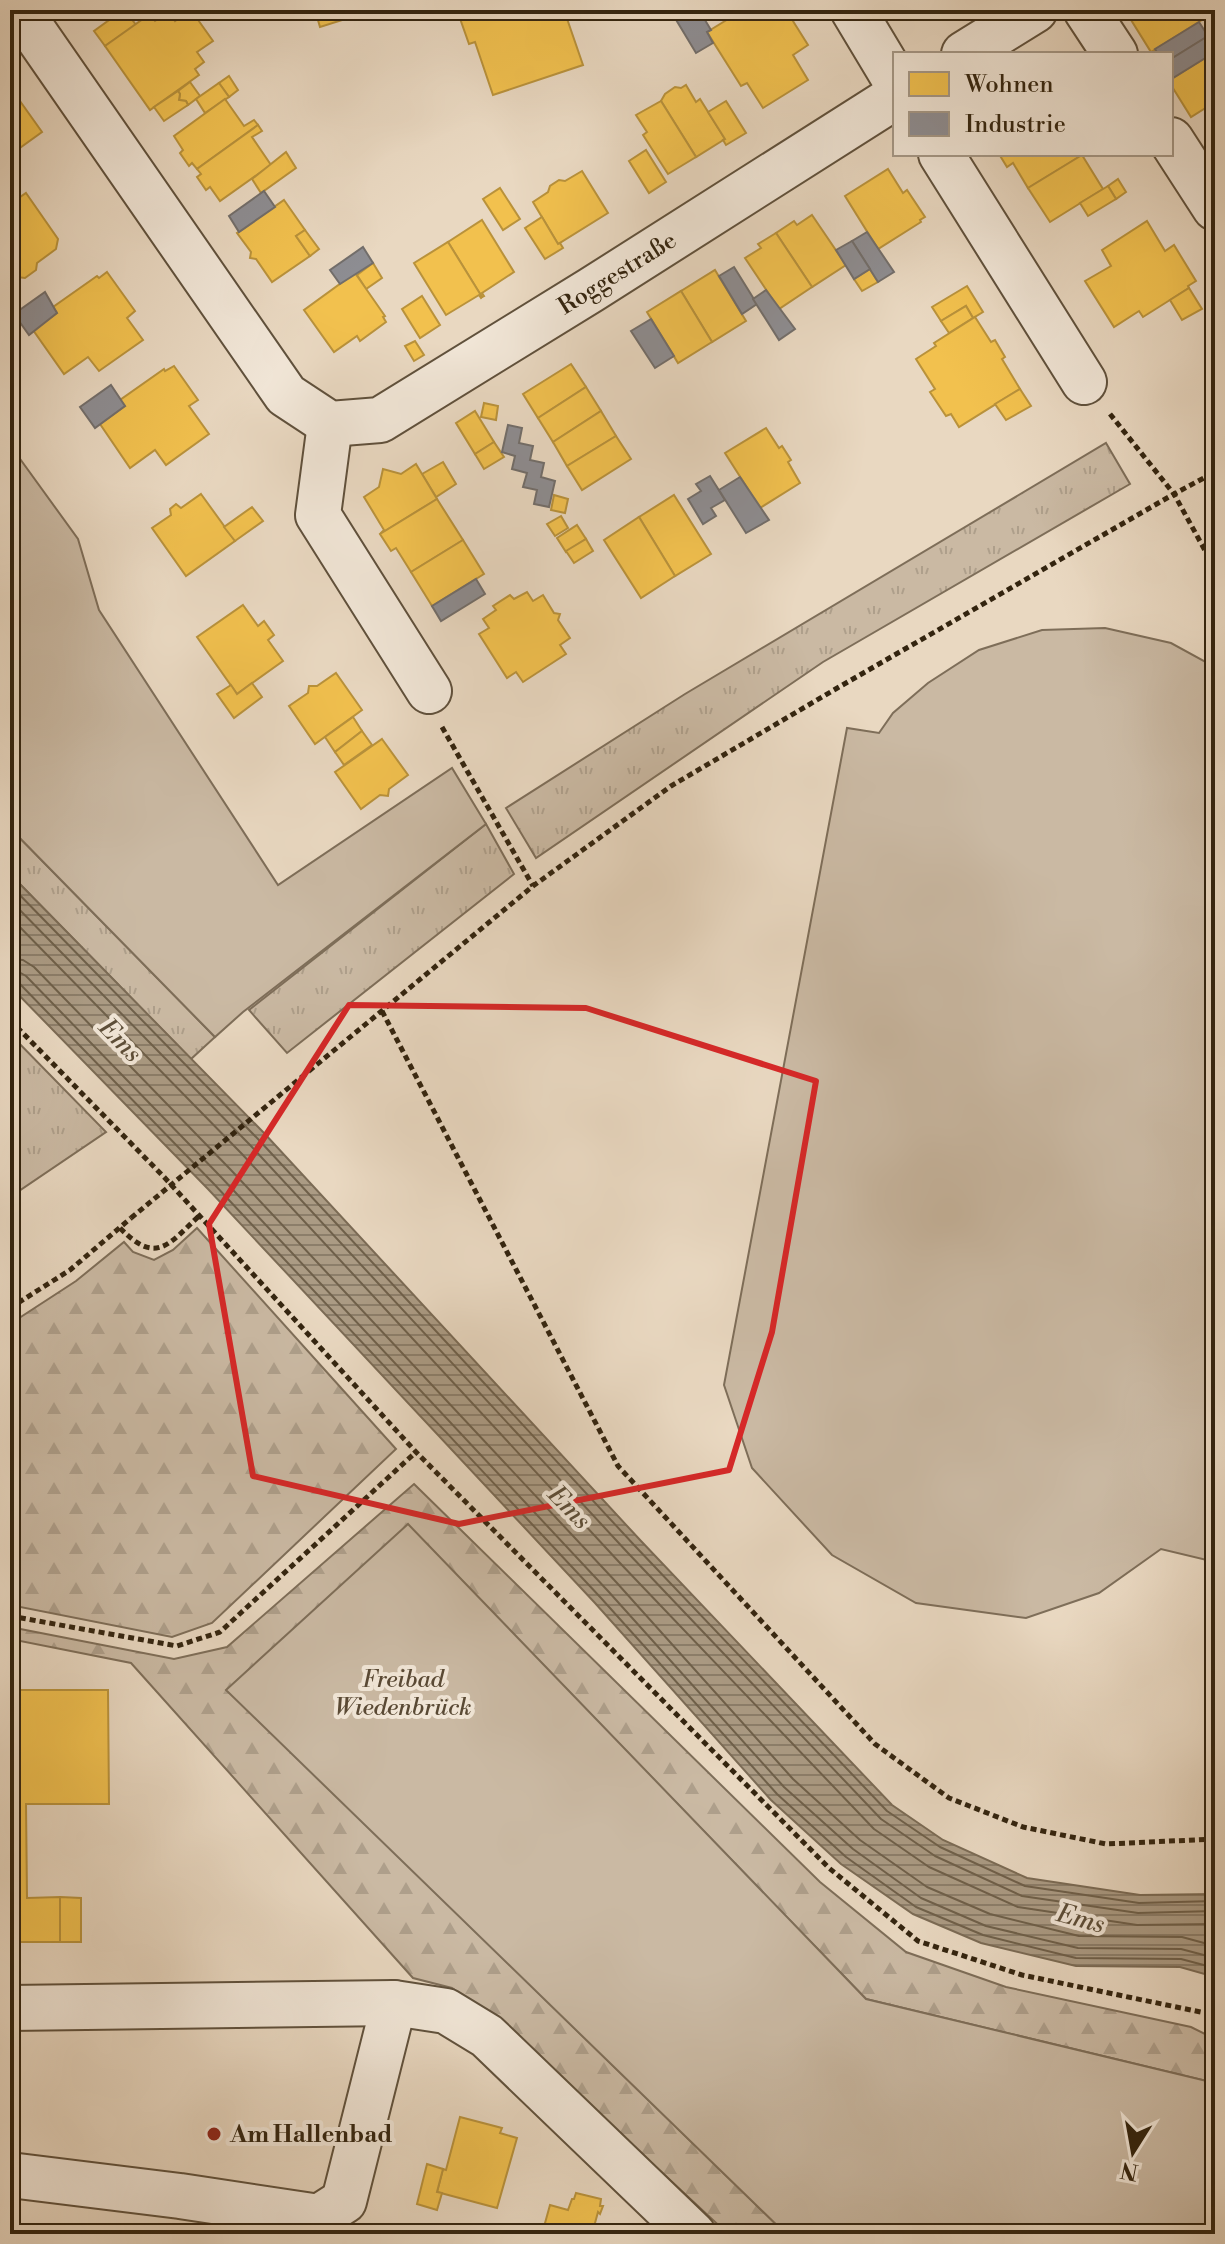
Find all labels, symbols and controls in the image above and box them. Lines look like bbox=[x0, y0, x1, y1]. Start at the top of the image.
legend bbox=[893, 52, 1173, 156]
text: Wohnen bbox=[964, 70, 1054, 100]
text: Industrie bbox=[965, 110, 1066, 140]
street label: Roggestraße bbox=[553, 226, 682, 322]
water label: Ems bbox=[91, 1012, 149, 1069]
water label: Ems bbox=[540, 1479, 598, 1536]
park label: Freibad Wiedenbrück bbox=[334, 1665, 472, 1723]
water label: Ems bbox=[1052, 1897, 1108, 1941]
north arrow bbox=[1093, 2112, 1173, 2192]
place label: Am Hallenbad bbox=[229, 2120, 392, 2150]
marker: Am Hallenbad bbox=[205, 2125, 223, 2143]
text: N bbox=[1118, 2155, 1141, 2185]

